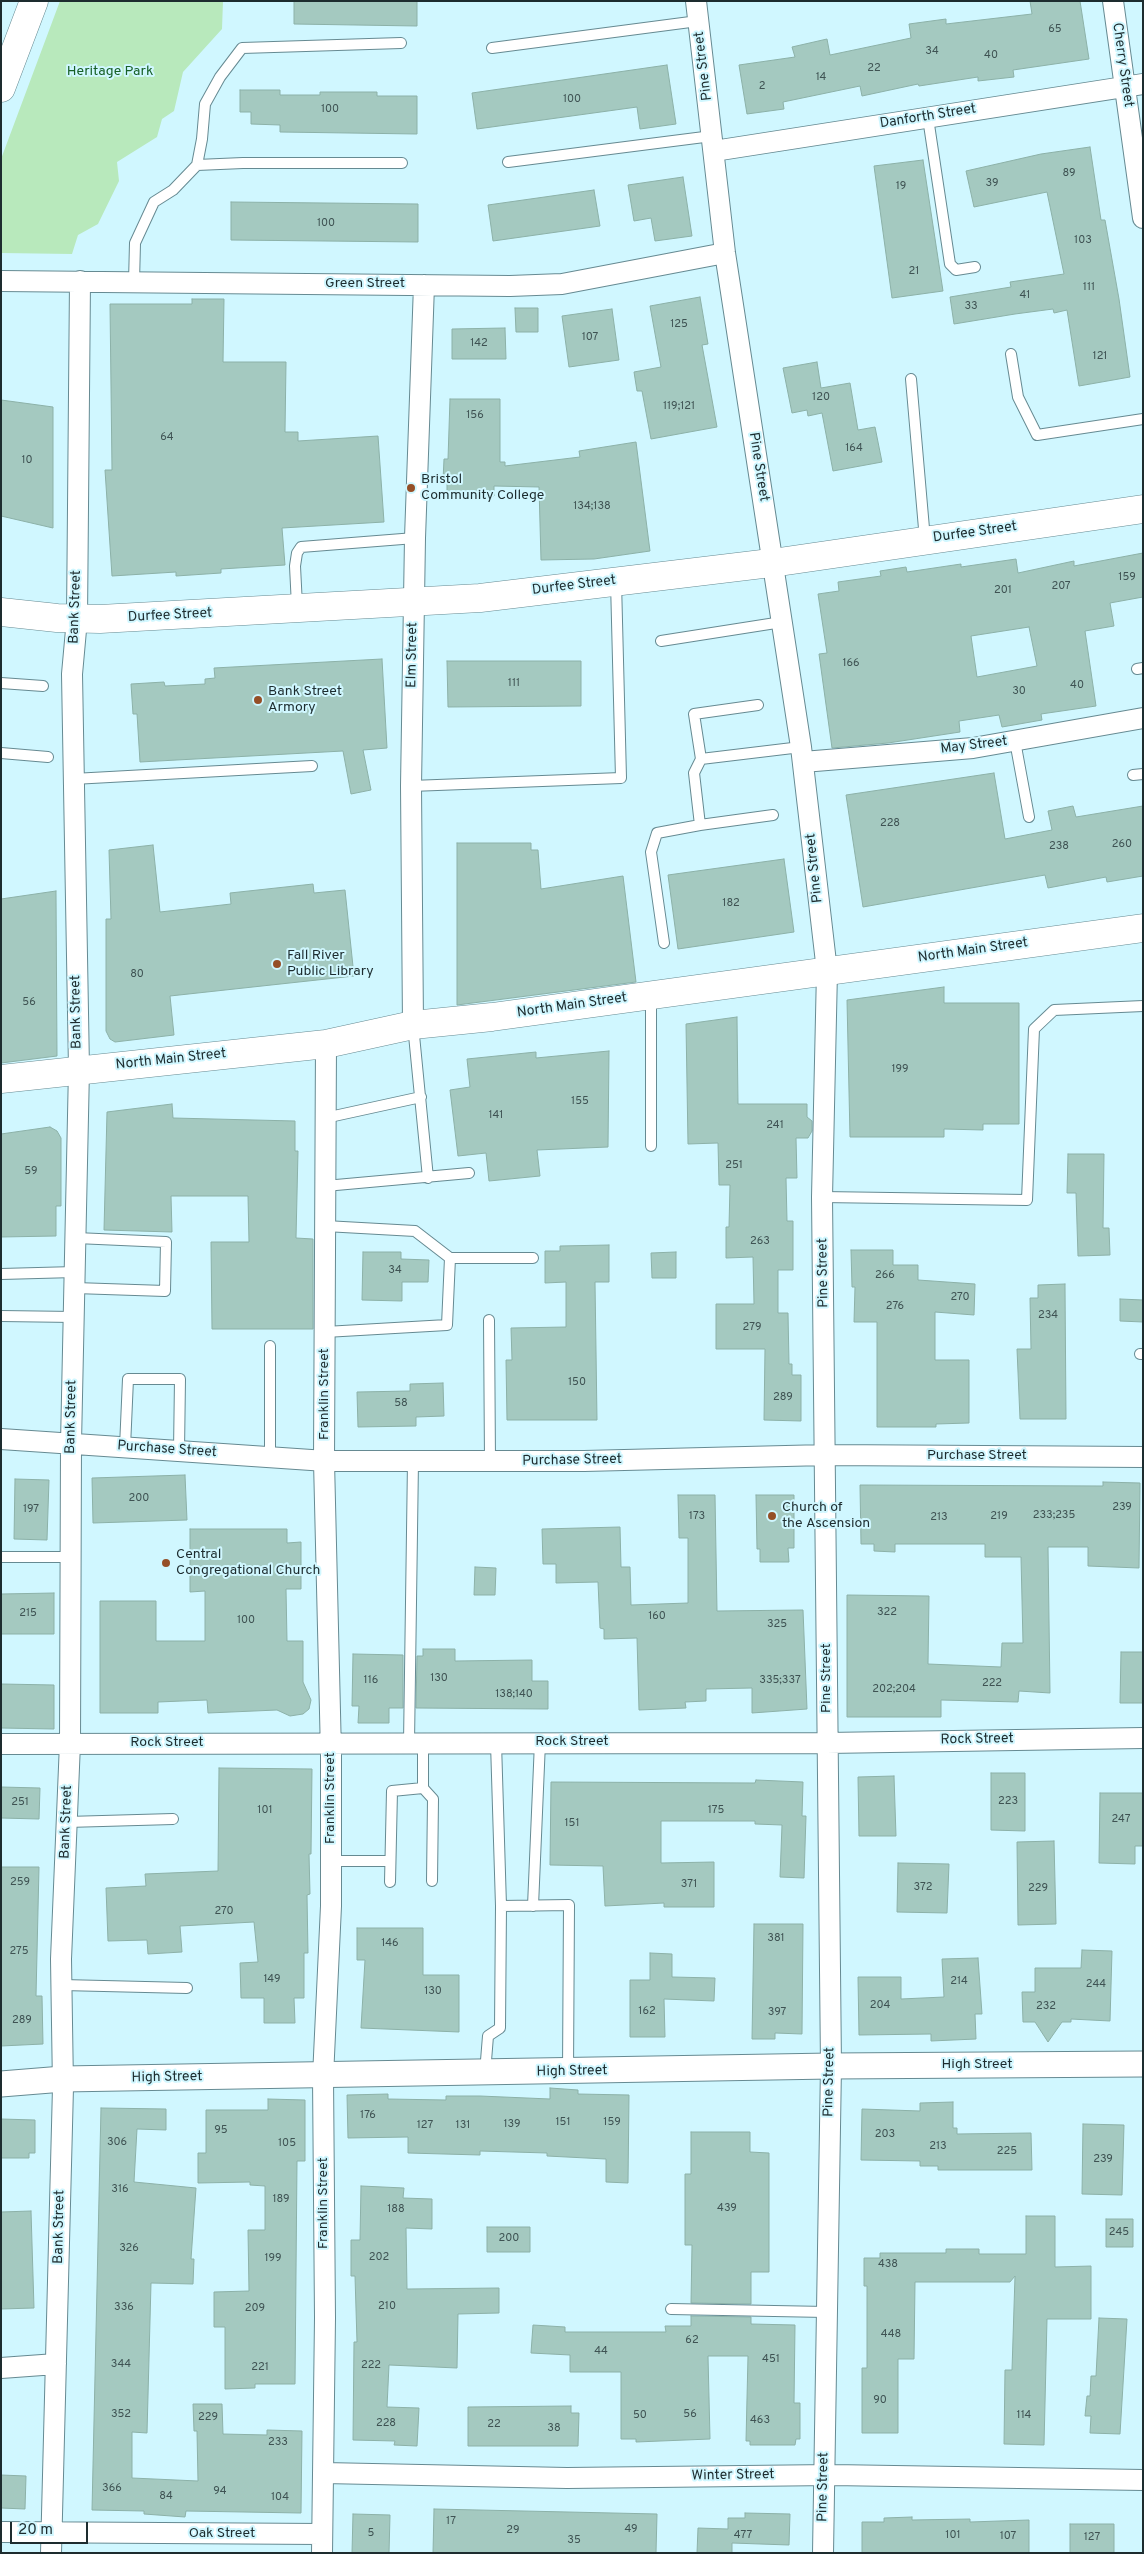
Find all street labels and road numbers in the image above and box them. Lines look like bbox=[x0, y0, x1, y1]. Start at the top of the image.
street label: Cherry Street bbox=[1108, 22, 1136, 108]
street label: Pine Street bbox=[691, 30, 717, 102]
street label: Danforth Street bbox=[879, 101, 977, 133]
street label: Green Street bbox=[325, 276, 405, 292]
street label: Pine Street bbox=[744, 431, 772, 503]
street label: Durfee Street bbox=[932, 519, 1018, 547]
street label: Bank Street bbox=[66, 570, 86, 644]
street label: Durfee Street bbox=[531, 573, 617, 599]
street label: Durfee Street bbox=[127, 605, 213, 627]
street label: Elm Street bbox=[404, 622, 422, 688]
street label: May Street bbox=[940, 734, 1008, 758]
street label: Pine Street bbox=[803, 832, 827, 904]
street label: North Main Street bbox=[917, 935, 1029, 967]
street label: Bank Street bbox=[68, 975, 86, 1049]
street label: North Main Street bbox=[516, 990, 628, 1022]
street label: North Main Street bbox=[115, 1046, 227, 1074]
street label: Pine Street bbox=[815, 1238, 833, 1308]
street label: Franklin Street bbox=[317, 1348, 333, 1440]
street label: Bank Street bbox=[63, 1380, 81, 1454]
street label: Purchase Street bbox=[117, 1438, 217, 1462]
street label: Purchase Street bbox=[927, 1448, 1027, 1464]
street label: Purchase Street bbox=[522, 1452, 622, 1470]
street label: Pine Street bbox=[819, 1643, 835, 1713]
street label: Rock Street bbox=[940, 1731, 1014, 1749]
street label: Rock Street bbox=[535, 1734, 609, 1750]
street label: Rock Street bbox=[130, 1735, 204, 1751]
street label: Franklin Street bbox=[323, 1752, 339, 1844]
street label: Bank Street bbox=[57, 1785, 77, 1859]
street label: Pine Street bbox=[821, 2047, 839, 2117]
street label: High Street bbox=[942, 2057, 1012, 2073]
street label: High Street bbox=[536, 2063, 608, 2081]
street label: High Street bbox=[131, 2069, 203, 2087]
street label: Franklin Street bbox=[316, 2157, 332, 2249]
street label: Bank Street bbox=[51, 2190, 69, 2264]
street label: Pine Street bbox=[815, 2452, 833, 2522]
street label: Winter Street bbox=[691, 2467, 775, 2485]
street label: Oak Street bbox=[189, 2526, 255, 2542]

